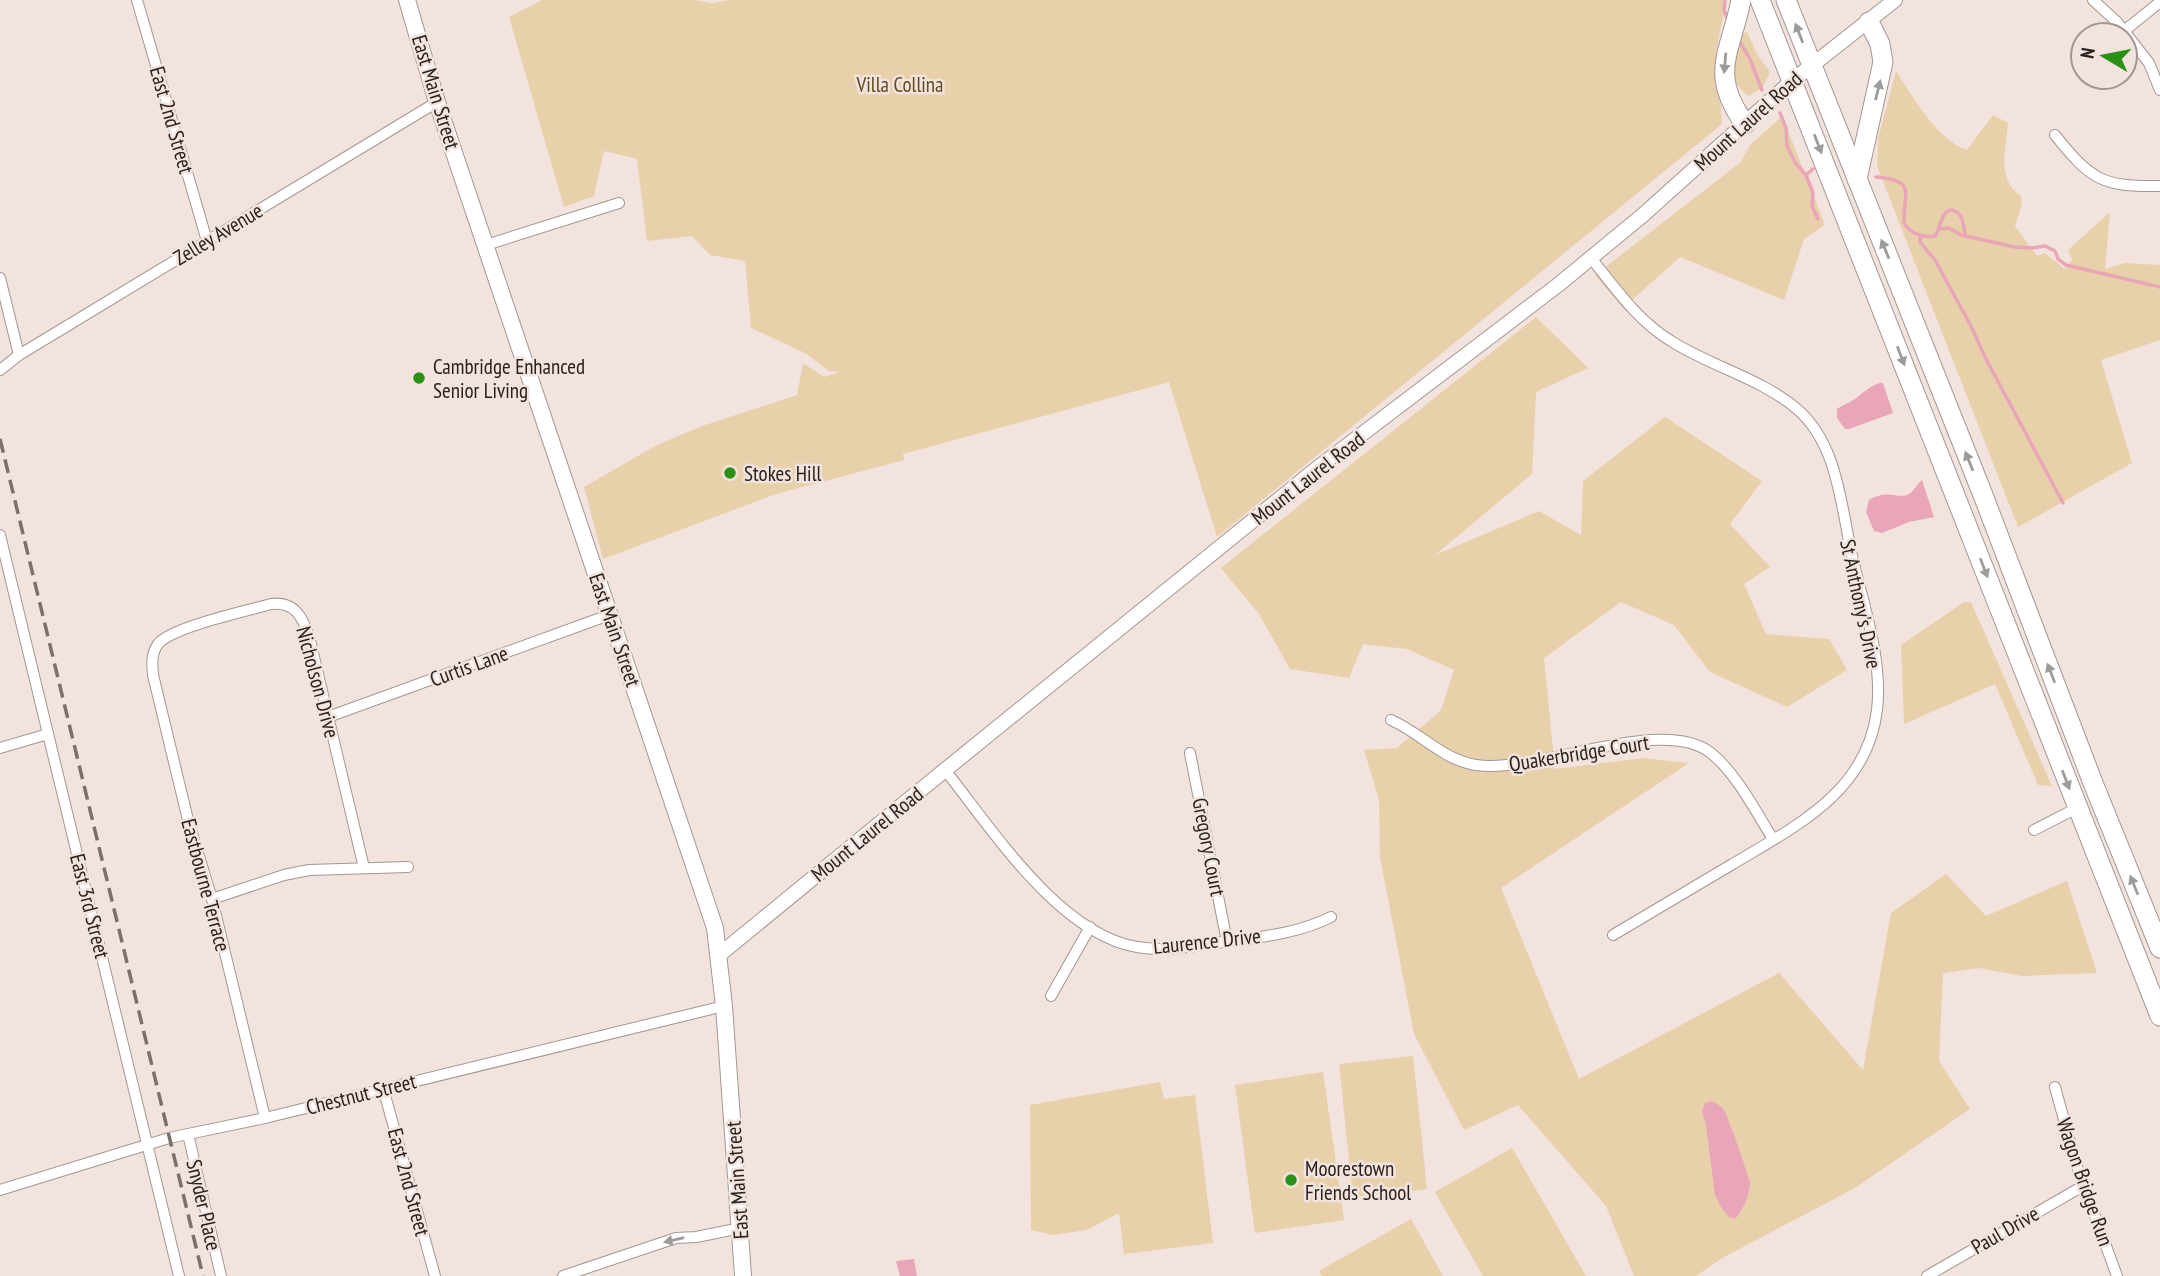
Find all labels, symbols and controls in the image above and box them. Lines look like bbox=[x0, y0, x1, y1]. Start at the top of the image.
north arrow bbox=[2069, 21, 2139, 91]
one-way arrow bbox=[1793, 22, 1804, 43]
street label: East Main Street bbox=[406, 32, 466, 153]
text: N bbox=[2075, 46, 2100, 60]
one-way arrow bbox=[1719, 52, 1730, 74]
street label: East 2nd Street bbox=[144, 63, 200, 177]
street label: Mount Laurel Road bbox=[1688, 65, 1808, 177]
park label: Villa Collina bbox=[856, 71, 943, 98]
one-way arrow bbox=[1873, 79, 1884, 101]
one-way arrow bbox=[1812, 134, 1823, 155]
street label: Zelley Avenue bbox=[168, 197, 268, 271]
one-way arrow bbox=[1880, 239, 1891, 260]
one-way arrow bbox=[1896, 345, 1907, 366]
place label: Cambridge Enhanced Senior Living bbox=[433, 353, 585, 404]
marker: Cambridge Enhanced Senior Living bbox=[411, 370, 427, 386]
street label: Mount Laurel Road bbox=[1246, 425, 1370, 531]
one-way arrow bbox=[1964, 450, 1975, 471]
place label: Stokes Hill bbox=[744, 460, 822, 487]
marker: Stokes Hill bbox=[722, 465, 738, 481]
street label: St Anthony's Drive bbox=[1834, 537, 1888, 671]
one-way arrow bbox=[1979, 557, 1990, 578]
street label: East Main Street bbox=[583, 570, 647, 690]
street label: Nicholson Drive bbox=[290, 623, 346, 741]
street label: Curtis Lane bbox=[426, 639, 512, 693]
one-way arrow bbox=[2046, 662, 2057, 683]
street label: Quakerbridge Court bbox=[1507, 729, 1651, 777]
one-way arrow bbox=[2061, 769, 2072, 790]
street label: Mount Laurel Road bbox=[805, 781, 929, 887]
street label: Gregory Court bbox=[1186, 796, 1232, 899]
street label: Eastbourne Terrace bbox=[175, 815, 237, 955]
street label: East 3rd Street bbox=[64, 851, 116, 961]
one-way arrow bbox=[2128, 874, 2139, 895]
street label: Laurence Drive bbox=[1152, 922, 1262, 960]
street label: Chestnut Street bbox=[303, 1067, 419, 1121]
street label: Wagon Bridge Run bbox=[2050, 1114, 2120, 1250]
street label: East Main Street bbox=[719, 1120, 755, 1240]
street label: East 2nd Street bbox=[382, 1125, 436, 1239]
place label: Moorestown Friends School bbox=[1305, 1155, 1411, 1206]
street label: Snyder Place bbox=[180, 1157, 228, 1253]
marker: Moorestown Friends School bbox=[1283, 1172, 1299, 1188]
street label: Paul Drive bbox=[1966, 1200, 2044, 1260]
one-way arrow bbox=[663, 1235, 685, 1246]

